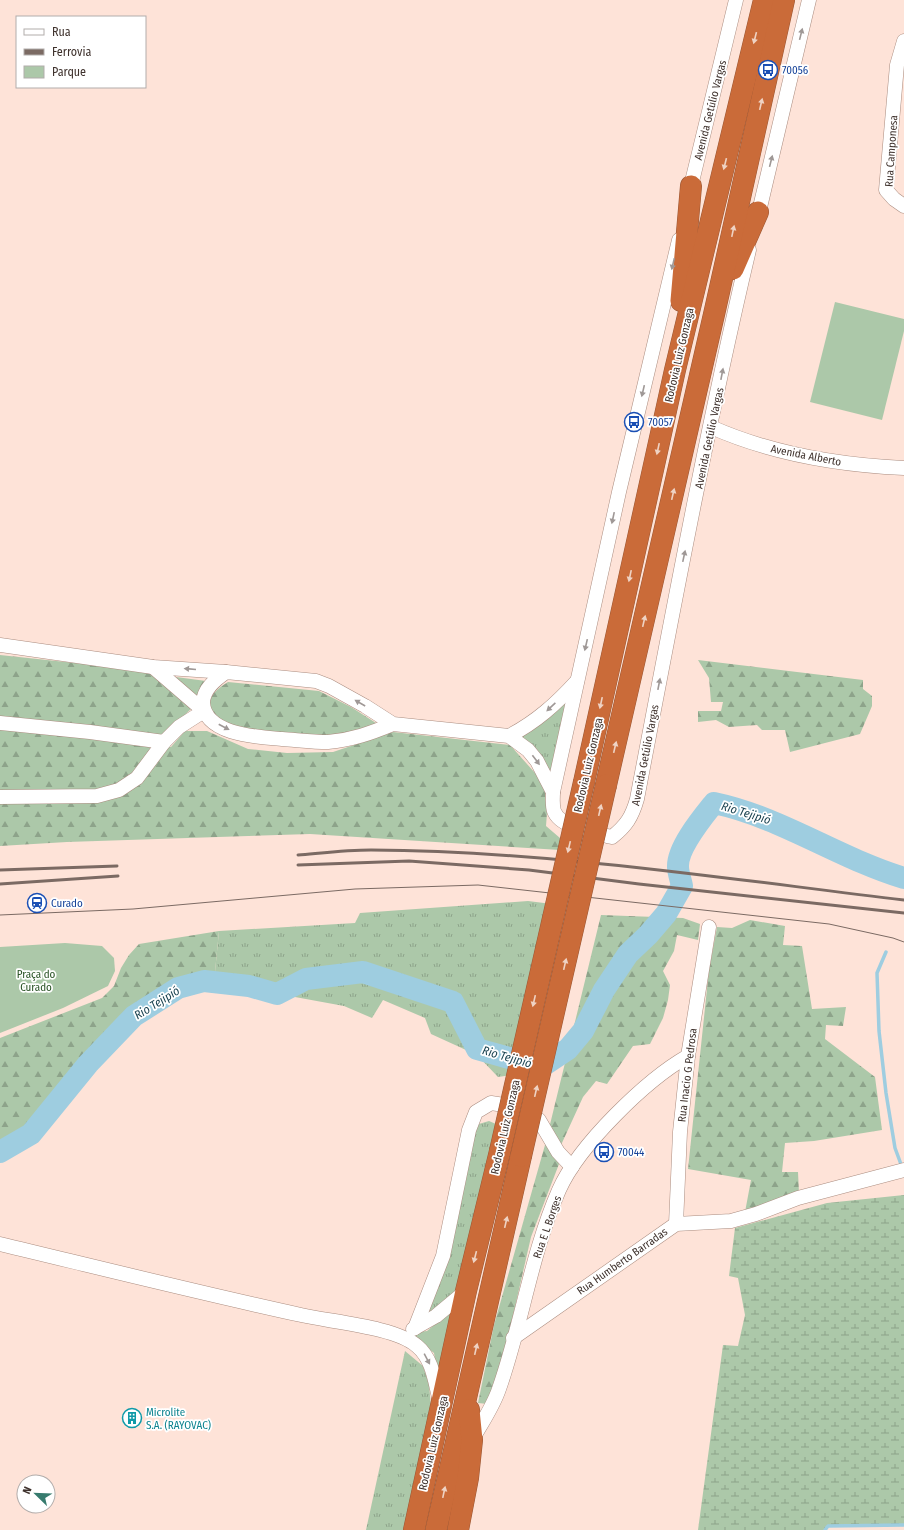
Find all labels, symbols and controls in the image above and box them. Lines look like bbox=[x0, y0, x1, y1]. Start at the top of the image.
legend bbox=[16, 16, 146, 88]
text: Rua bbox=[52, 25, 71, 39]
one-way arrow bbox=[798, 28, 804, 41]
one-way arrow bbox=[752, 32, 758, 44]
text: Ferrovia bbox=[52, 45, 91, 59]
street label: Avenida Getúlio Vargas bbox=[692, 58, 729, 162]
bus stop icon: 70056 bbox=[757, 59, 779, 81]
place label: 70056 bbox=[782, 64, 809, 77]
text: Parque bbox=[52, 65, 86, 79]
one-way arrow bbox=[758, 97, 764, 110]
street label: Rua Camponesa bbox=[883, 115, 900, 187]
one-way arrow bbox=[769, 155, 775, 167]
one-way arrow bbox=[722, 159, 728, 171]
one-way arrow bbox=[730, 224, 736, 237]
one-way arrow bbox=[669, 258, 675, 271]
street label: Rodovia Luiz Gonzaga bbox=[662, 306, 697, 404]
one-way arrow bbox=[719, 368, 725, 380]
one-way arrow bbox=[639, 385, 645, 397]
street label: Avenida Getúlio Vargas bbox=[692, 386, 727, 490]
bus stop icon: 70057 bbox=[623, 411, 645, 433]
place label: 70057 bbox=[648, 416, 674, 429]
street label: Avenida Alberto bbox=[770, 442, 842, 469]
one-way arrow bbox=[654, 443, 660, 455]
one-way arrow bbox=[671, 488, 677, 500]
one-way arrow bbox=[610, 511, 616, 524]
one-way arrow bbox=[682, 550, 688, 562]
one-way arrow bbox=[626, 570, 632, 582]
one-way arrow bbox=[641, 614, 647, 626]
one-way arrow bbox=[583, 639, 589, 651]
one-way arrow bbox=[183, 666, 196, 673]
one-way arrow bbox=[656, 678, 662, 690]
one-way arrow bbox=[598, 696, 604, 709]
one-way arrow bbox=[354, 699, 366, 706]
one-way arrow bbox=[546, 703, 556, 712]
street label: Avenida Getúlio Vargas bbox=[629, 703, 662, 807]
street label: Rodovia Luiz Gonzaga bbox=[571, 716, 606, 814]
one-way arrow bbox=[218, 724, 230, 731]
one-way arrow bbox=[612, 741, 618, 753]
one-way arrow bbox=[532, 755, 540, 766]
water label: Rio Tejipió bbox=[720, 799, 772, 827]
one-way arrow bbox=[598, 804, 604, 816]
one-way arrow bbox=[565, 841, 571, 854]
station icon: Curado bbox=[26, 892, 48, 914]
place label: Curado bbox=[51, 897, 83, 910]
one-way arrow bbox=[562, 958, 568, 970]
park label: Praça do Curado bbox=[17, 968, 56, 994]
water label: Rio Tejipió bbox=[132, 984, 182, 1022]
one-way arrow bbox=[531, 996, 537, 1008]
street label: Rua Inacio G Pedrosa bbox=[675, 1027, 700, 1123]
water label: Rio Tejipió bbox=[481, 1043, 533, 1071]
street label: Rodovia Luiz Gonzaga bbox=[488, 1078, 523, 1176]
one-way arrow bbox=[533, 1085, 539, 1097]
bus stop icon: 70044 bbox=[593, 1141, 615, 1163]
place label: 70044 bbox=[618, 1146, 645, 1159]
street label: Rua E L Borges bbox=[531, 1194, 564, 1260]
one-way arrow bbox=[503, 1216, 509, 1229]
street label: Rua Humberto Barradas bbox=[574, 1225, 670, 1298]
one-way arrow bbox=[471, 1251, 477, 1264]
one-way arrow bbox=[474, 1343, 480, 1355]
one-way arrow bbox=[423, 1353, 430, 1365]
street label: Rodovia Luiz Gonzaga bbox=[416, 1394, 451, 1492]
place label: Microlite S.A. (RAYOVAC) bbox=[146, 1406, 211, 1432]
building icon: Microlite S.A. (RAYOVAC) bbox=[121, 1407, 143, 1429]
north arrow bbox=[16, 1474, 56, 1514]
text: N bbox=[20, 1485, 35, 1496]
one-way arrow bbox=[442, 1486, 448, 1498]

